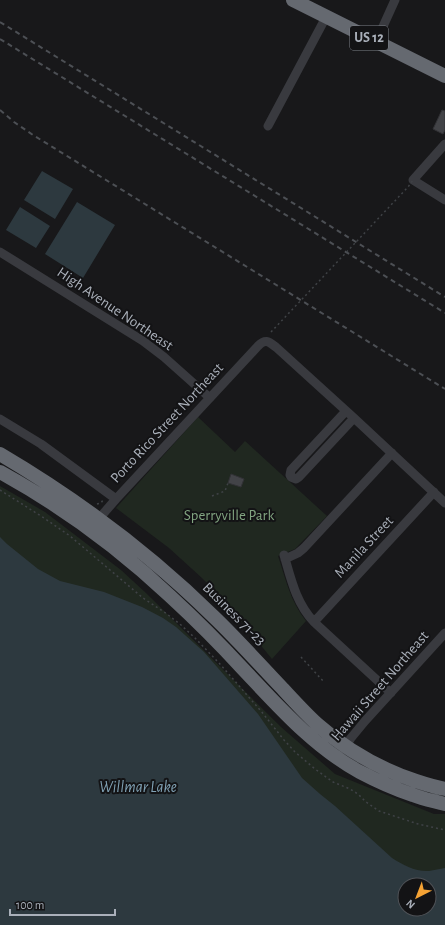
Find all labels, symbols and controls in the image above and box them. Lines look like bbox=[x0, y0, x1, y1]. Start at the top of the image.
road number: US 12 bbox=[350, 26, 388, 50]
street label: High Avenue Northeast bbox=[54, 265, 176, 353]
street label: Porto Rico Street Northeast bbox=[108, 360, 226, 486]
park label: Sperryville Park bbox=[184, 508, 274, 523]
street label: Manila Street bbox=[332, 513, 396, 581]
street label: Business 71-23 bbox=[200, 580, 268, 648]
street label: Hawaii Street Northeast bbox=[328, 628, 432, 744]
water label: Willmar Lake bbox=[99, 779, 177, 795]
north arrow bbox=[397, 877, 437, 917]
scale bar bbox=[10, 891, 115, 917]
text: N bbox=[404, 897, 417, 911]
text: 100 m bbox=[16, 899, 44, 911]

